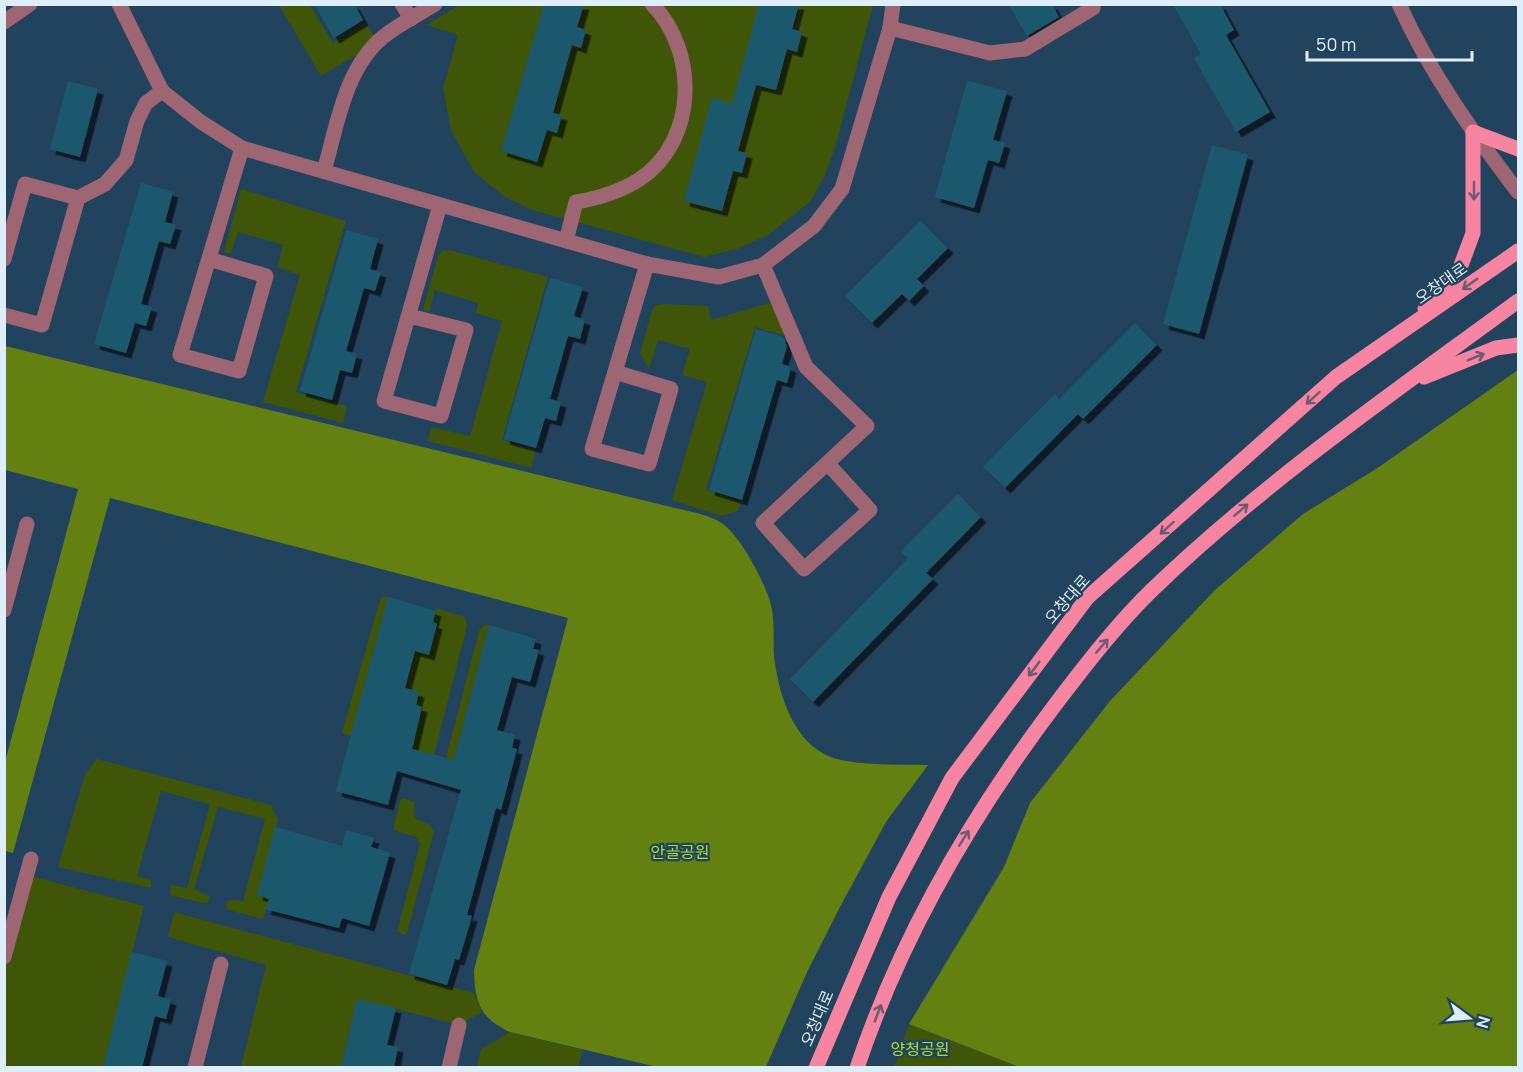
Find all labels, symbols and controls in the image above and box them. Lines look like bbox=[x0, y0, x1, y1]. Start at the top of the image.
scale bar bbox=[1307, 24, 1472, 62]
text: 50 m bbox=[1316, 32, 1356, 56]
one-way arrow bbox=[1468, 180, 1480, 200]
street label: 오창대로 bbox=[1411, 257, 1472, 309]
one-way arrow bbox=[1463, 278, 1479, 290]
one-way arrow bbox=[1466, 350, 1484, 361]
one-way arrow bbox=[1305, 391, 1320, 405]
one-way arrow bbox=[1234, 503, 1249, 517]
one-way arrow bbox=[1160, 521, 1175, 535]
street label: 오창대로 bbox=[1039, 569, 1095, 628]
one-way arrow bbox=[1095, 639, 1109, 655]
one-way arrow bbox=[1027, 661, 1040, 677]
one-way arrow bbox=[958, 830, 970, 847]
park label: 안골공원 bbox=[651, 841, 709, 863]
street label: 오창대로 bbox=[795, 986, 839, 1049]
north arrow bbox=[1439, 988, 1499, 1048]
one-way arrow bbox=[873, 1004, 884, 1023]
text: N bbox=[1471, 1014, 1496, 1031]
park label: 양청공원 bbox=[891, 1038, 949, 1060]

